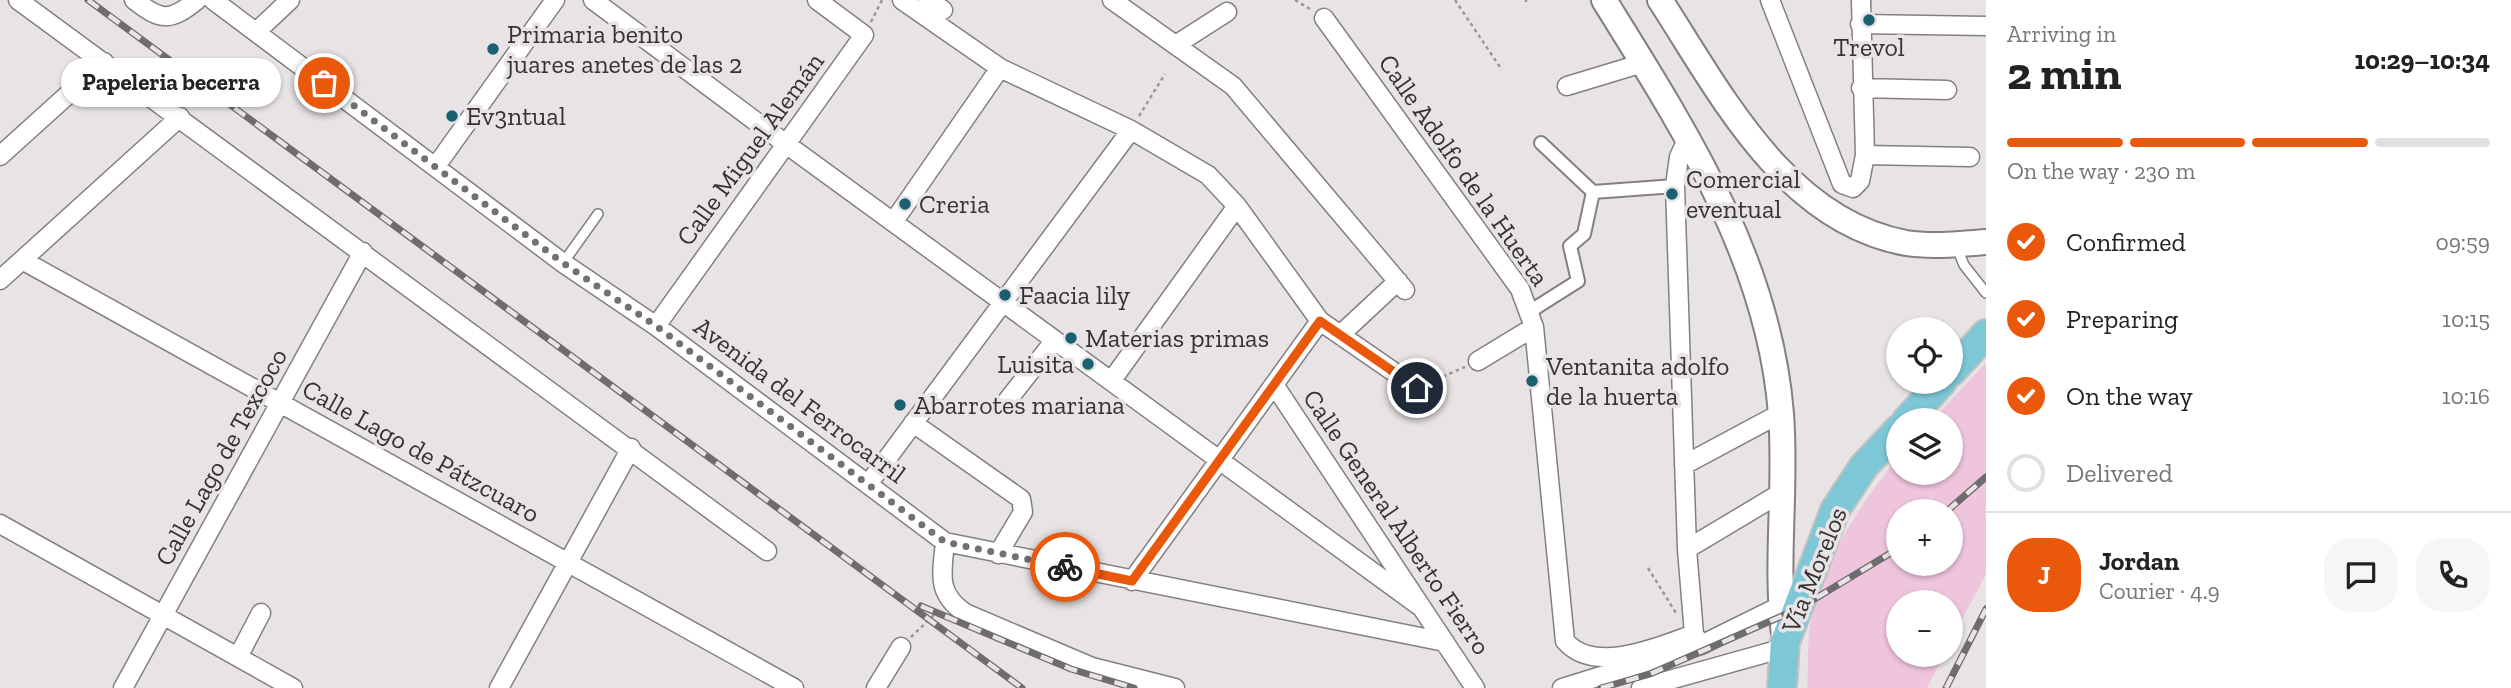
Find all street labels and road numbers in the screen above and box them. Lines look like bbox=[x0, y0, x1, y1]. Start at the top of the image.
street label: Calle Miguel Alemán bbox=[669, 46, 831, 252]
street label: Calle Adolfo de la Huerta bbox=[1372, 48, 1556, 292]
street label: Avenida del Ferrocarril bbox=[688, 310, 912, 490]
street label: Calle Lago de Texcoco bbox=[148, 343, 294, 571]
street label: Calle Lago de Pátzcuaro bbox=[297, 372, 545, 530]
street label: Calle General Alberto Fierro bbox=[1296, 383, 1498, 661]
street label: Vía Morelos bbox=[1774, 503, 1854, 638]

